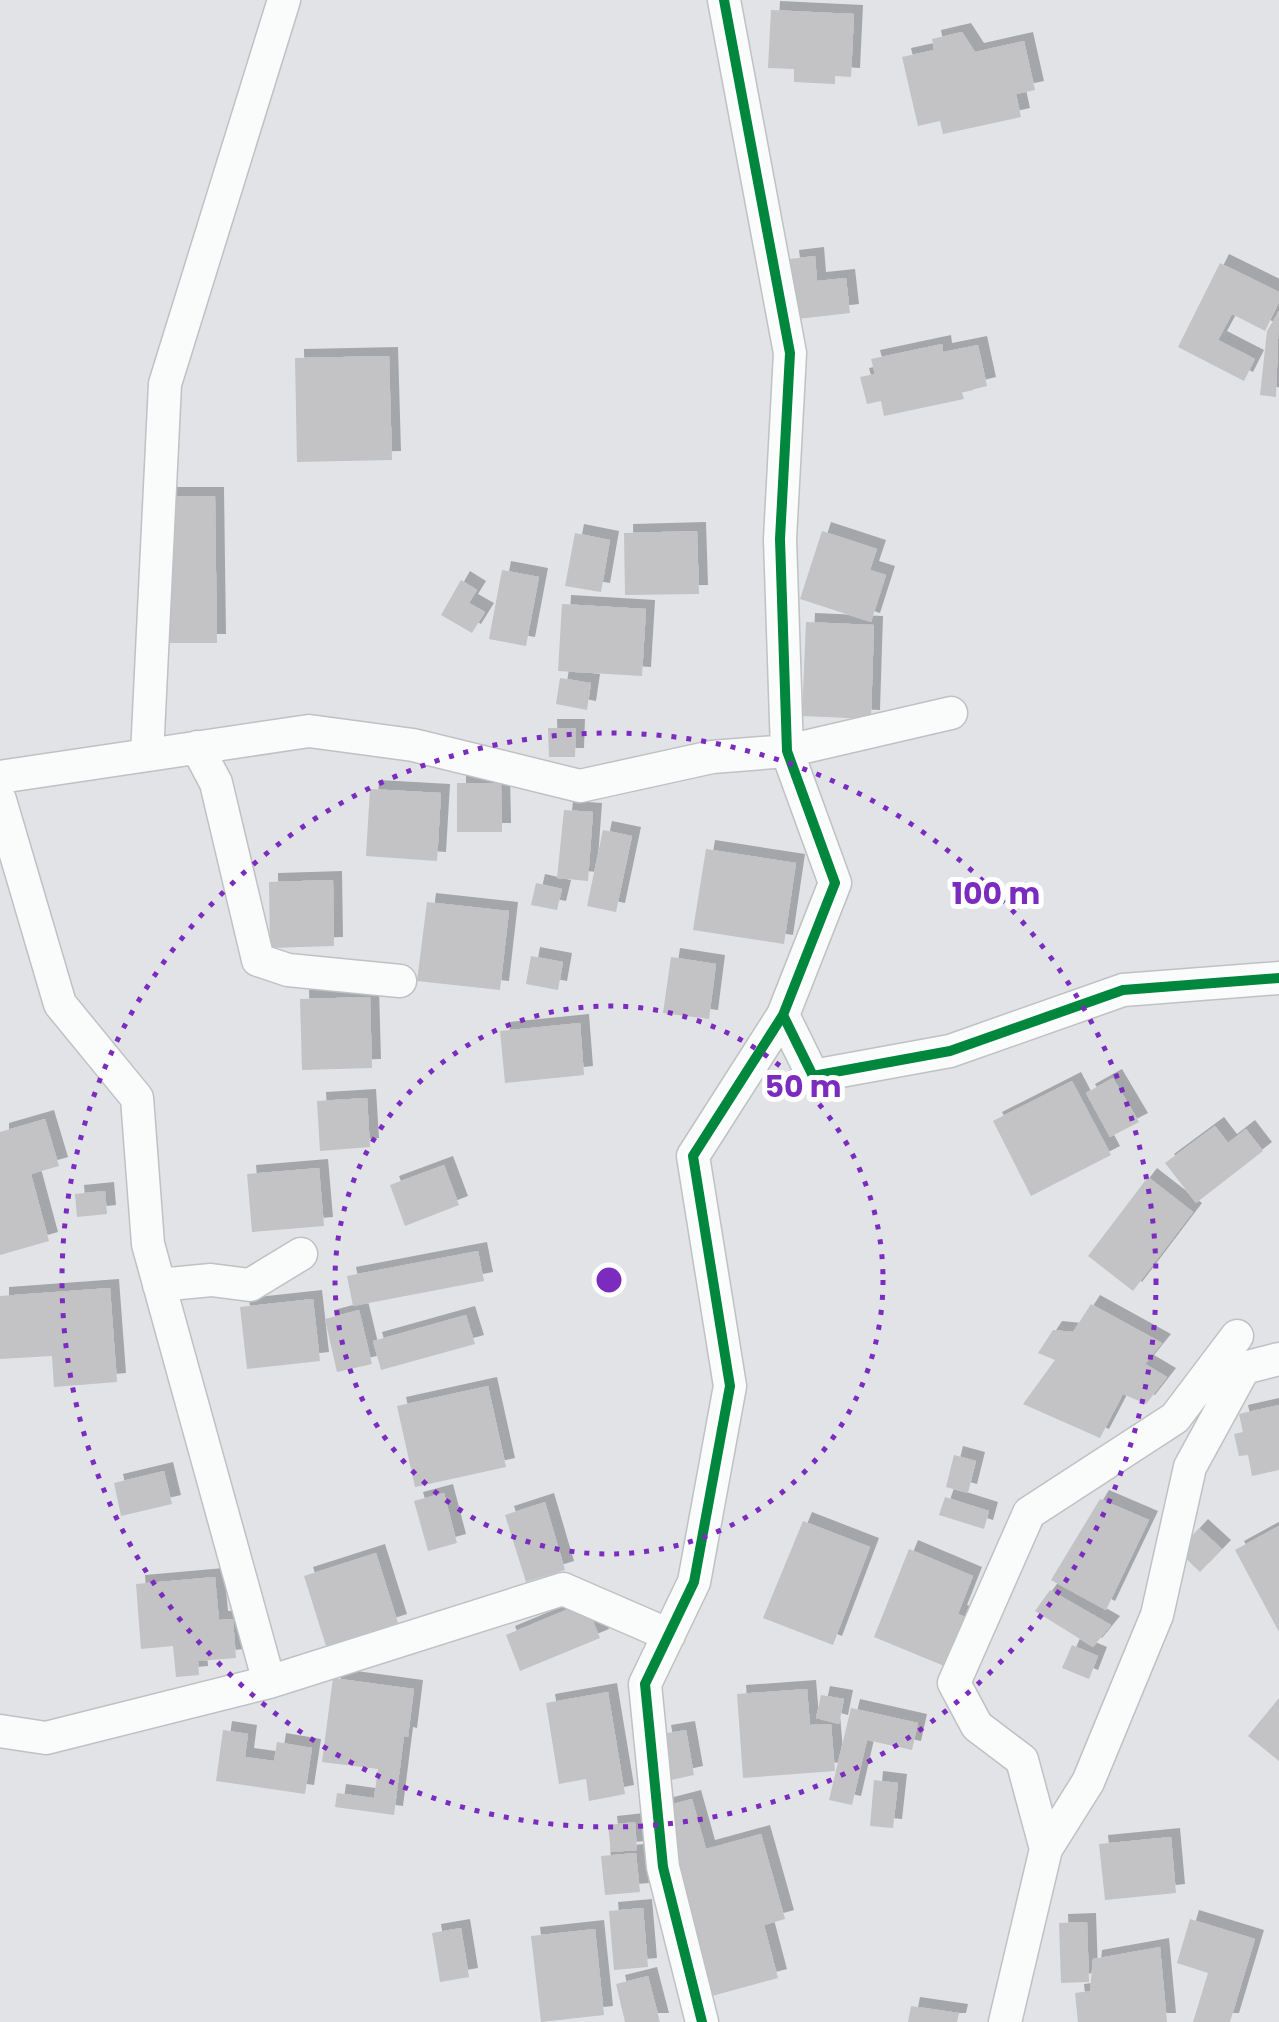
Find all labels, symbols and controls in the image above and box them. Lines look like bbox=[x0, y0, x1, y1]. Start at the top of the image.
text: 100 m bbox=[952, 872, 1040, 915]
text: 50 m bbox=[764, 1065, 842, 1108]
centre of rings bbox=[591, 1262, 627, 1298]

